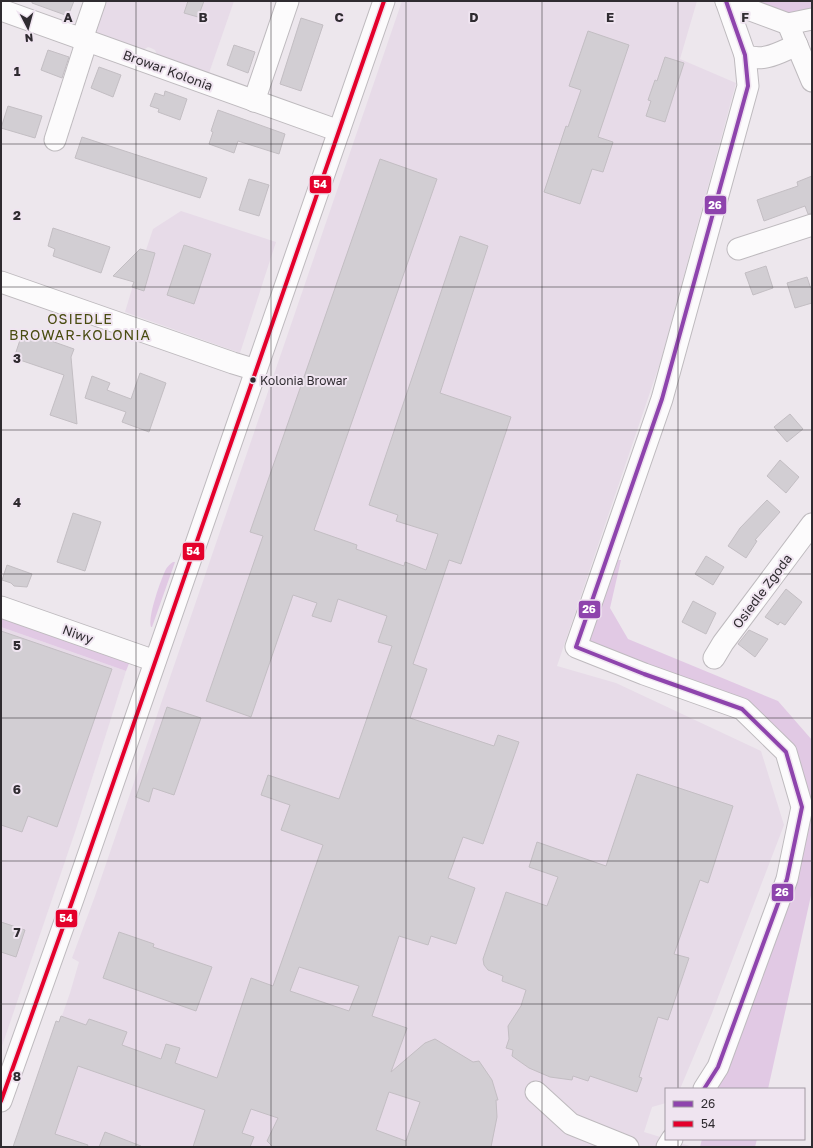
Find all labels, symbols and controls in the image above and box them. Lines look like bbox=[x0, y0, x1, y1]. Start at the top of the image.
north arrow bbox=[8, 8, 48, 48]
text: A bbox=[63, 9, 73, 25]
text: B bbox=[198, 9, 208, 25]
text: C bbox=[334, 9, 344, 25]
text: D bbox=[469, 9, 479, 25]
text: E bbox=[606, 9, 614, 25]
text: F bbox=[741, 9, 749, 25]
text: N bbox=[24, 32, 34, 45]
street label: Browar Kolonia bbox=[121, 46, 215, 94]
text: 1 bbox=[14, 63, 21, 79]
line badge: 54 bbox=[309, 175, 332, 194]
text: 54 bbox=[313, 177, 327, 190]
line badge: 26 bbox=[704, 195, 727, 215]
text: 26 bbox=[708, 198, 722, 211]
text: 2 bbox=[13, 207, 21, 223]
district label: OSIEDLE BROWAR-KOLONIA bbox=[9, 310, 151, 343]
text: 3 bbox=[13, 350, 21, 366]
place label: Kolonia Browar bbox=[260, 373, 347, 388]
marker: Kolonia Browar bbox=[248, 375, 258, 385]
text: 4 bbox=[13, 494, 21, 510]
line badge: 54 bbox=[182, 542, 205, 561]
text: 54 bbox=[186, 544, 200, 557]
street label: Osiedle Zgoda bbox=[729, 551, 795, 631]
line badge: 26 bbox=[578, 600, 601, 619]
text: 26 bbox=[582, 602, 596, 615]
street label: Niwy bbox=[60, 621, 96, 647]
text: 5 bbox=[13, 637, 21, 653]
text: 6 bbox=[13, 781, 21, 797]
line badge: 26 bbox=[771, 883, 794, 902]
text: 26 bbox=[775, 885, 789, 898]
line badge: 54 bbox=[55, 909, 78, 928]
text: 54 bbox=[59, 911, 73, 924]
text: 7 bbox=[13, 924, 21, 940]
text: 8 bbox=[13, 1068, 21, 1084]
legend bbox=[665, 1088, 805, 1140]
text: 26 bbox=[701, 1096, 715, 1111]
text: 54 bbox=[701, 1116, 715, 1131]

